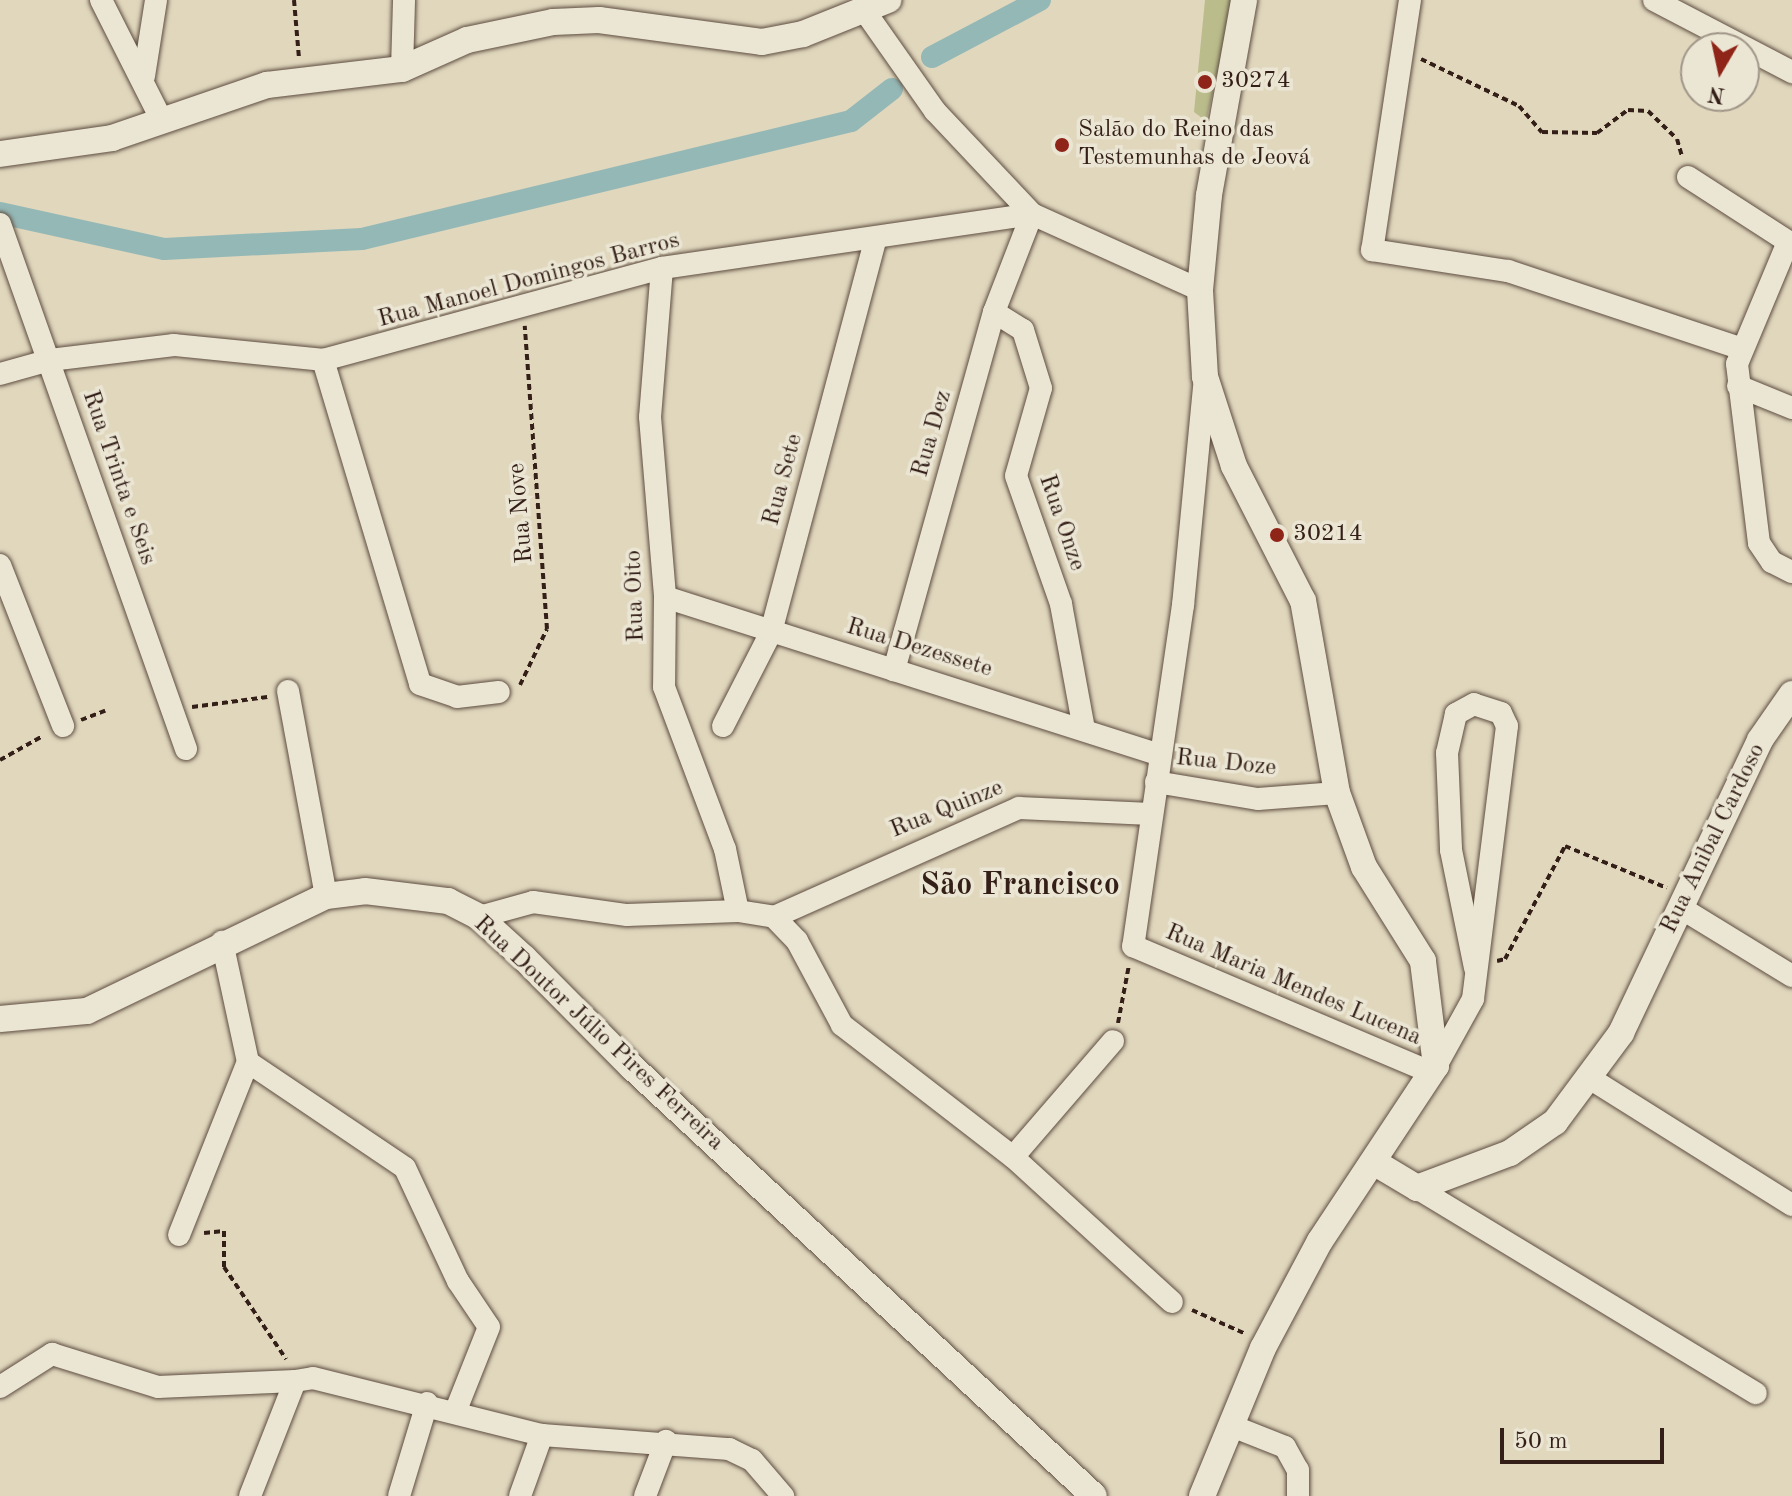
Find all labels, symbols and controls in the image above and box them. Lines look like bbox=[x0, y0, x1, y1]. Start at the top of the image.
north arrow bbox=[1680, 32, 1760, 112]
place label: 30274 bbox=[1221, 68, 1291, 96]
marker: 30274 bbox=[1196, 73, 1214, 91]
text: N bbox=[1707, 82, 1727, 106]
place label: Salão do Reino das Testemunhas de Jeová bbox=[1078, 117, 1310, 173]
marker: Salão do Reino das Testemunhas de Jeová bbox=[1053, 136, 1071, 154]
street label: Rua Manoel Domingos Barros bbox=[375, 227, 683, 335]
street label: Rua Trinta e Seis bbox=[75, 387, 161, 569]
street label: Rua Dez bbox=[907, 387, 959, 481]
street label: Rua Sete bbox=[758, 431, 810, 529]
street label: Rua Nove bbox=[503, 462, 541, 564]
street label: Rua Onze bbox=[1031, 471, 1091, 575]
place label: 30214 bbox=[1293, 521, 1363, 549]
marker: 30214 bbox=[1268, 526, 1286, 544]
street label: Rua Oito bbox=[620, 549, 652, 643]
street label: Rua Dezessete bbox=[842, 613, 996, 685]
street label: Rua Anibal Cardoso bbox=[1655, 739, 1773, 939]
street label: Rua Doze bbox=[1174, 744, 1278, 784]
street label: Rua Quinze bbox=[886, 774, 1008, 846]
district label: São Francisco bbox=[920, 867, 1120, 905]
street label: Rua Doutor Júlio Pires Ferreira bbox=[467, 910, 729, 1158]
street label: Rua Maria Mendes Lucena bbox=[1161, 919, 1425, 1053]
scale bar bbox=[1504, 1412, 1668, 1462]
text: 50 m bbox=[1514, 1430, 1568, 1454]

